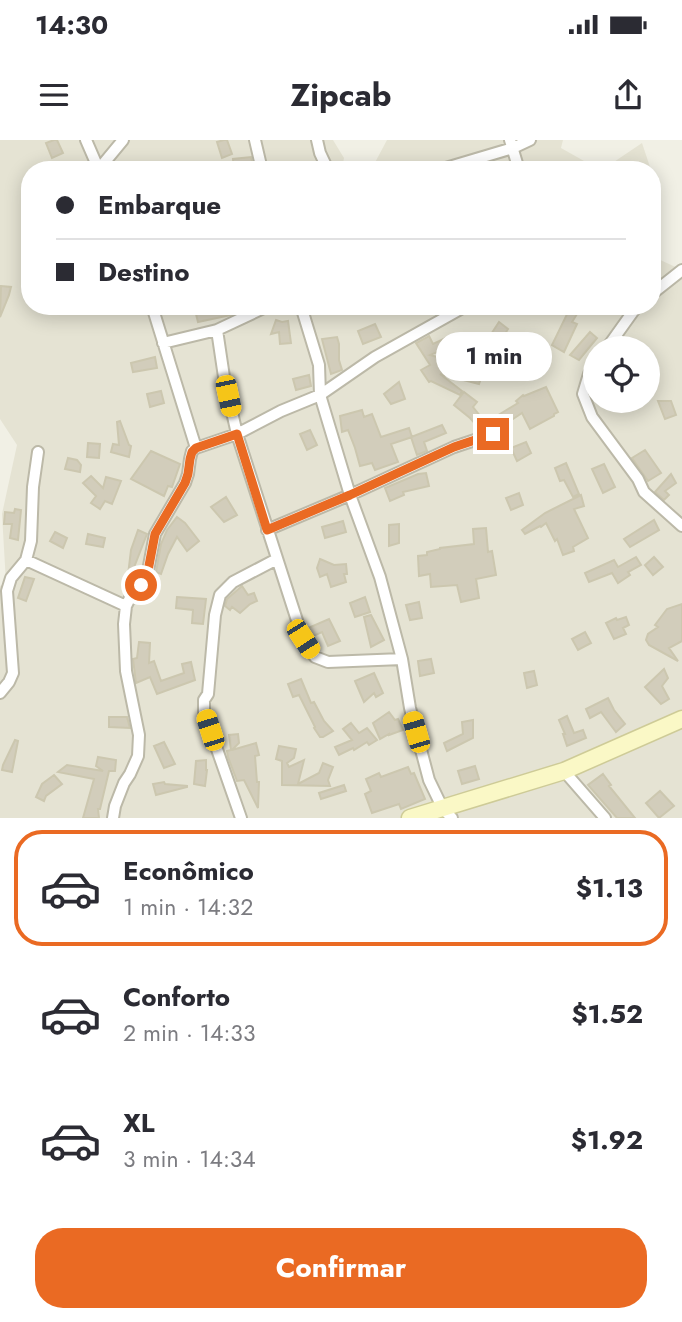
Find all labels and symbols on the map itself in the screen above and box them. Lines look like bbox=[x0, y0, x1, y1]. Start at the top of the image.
callout: 1 min bbox=[435, 332, 551, 382]
car bbox=[214, 373, 243, 419]
route end bbox=[477, 418, 509, 450]
route start bbox=[125, 569, 157, 601]
car bbox=[283, 616, 324, 662]
car bbox=[194, 707, 227, 753]
car bbox=[401, 709, 432, 755]

